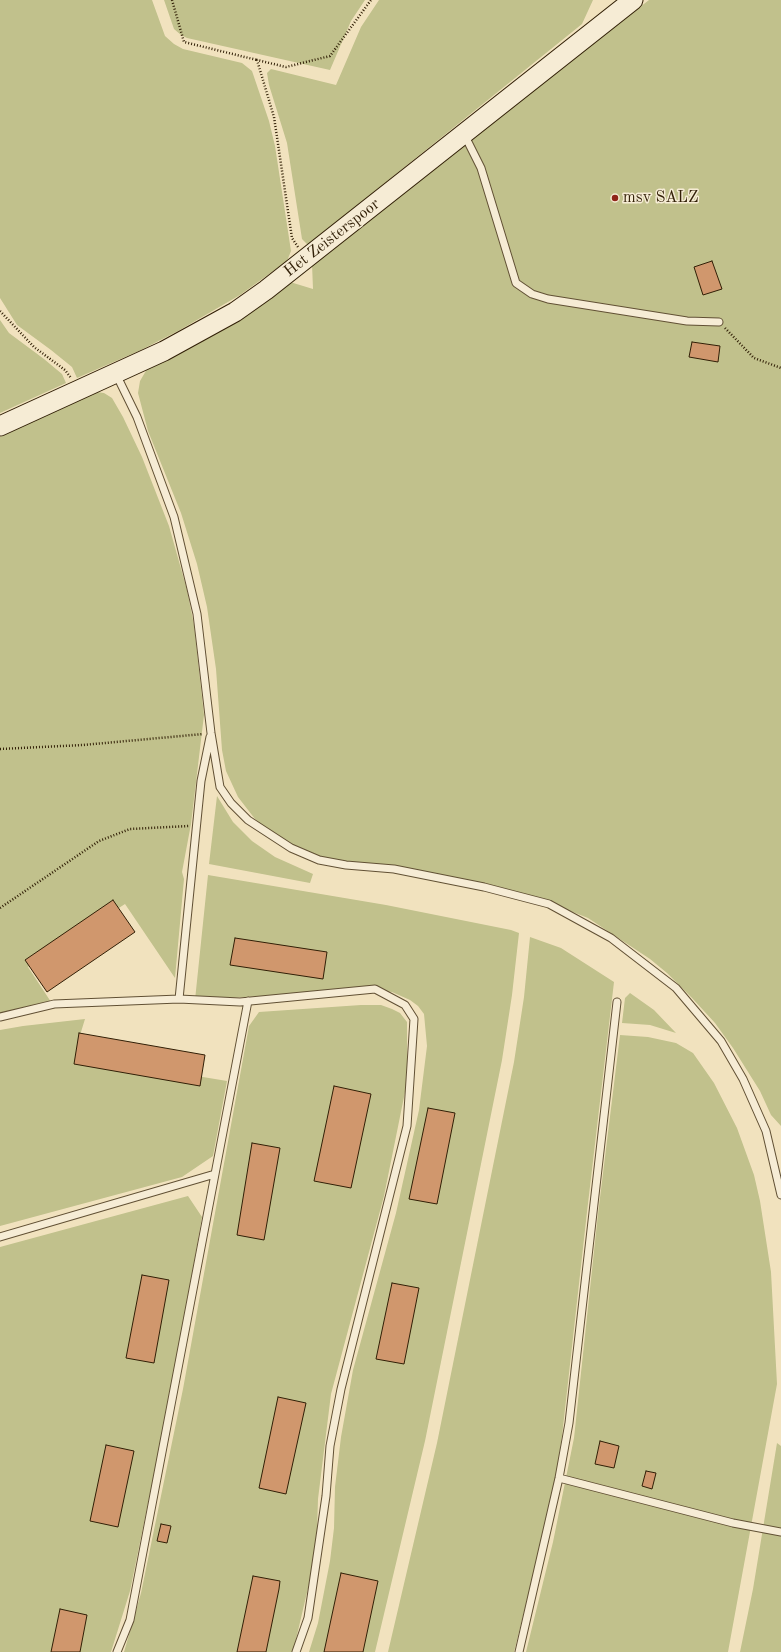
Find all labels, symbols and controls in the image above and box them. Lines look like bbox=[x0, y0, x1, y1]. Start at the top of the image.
place label: msv SALZ bbox=[623, 188, 699, 208]
marker: msv SALZ bbox=[610, 193, 620, 203]
street label: Het Zeisterspoor bbox=[280, 195, 384, 281]

